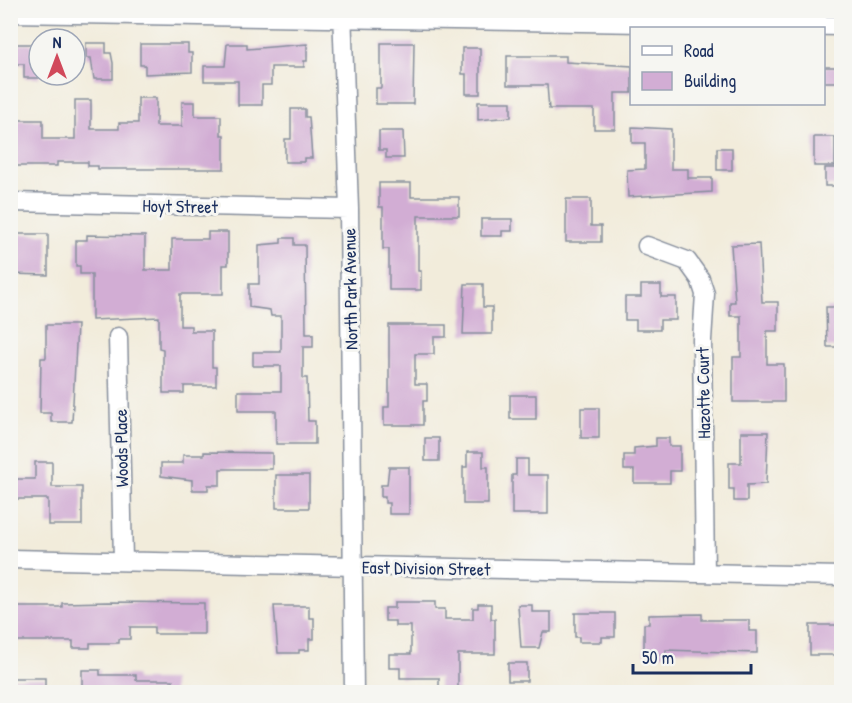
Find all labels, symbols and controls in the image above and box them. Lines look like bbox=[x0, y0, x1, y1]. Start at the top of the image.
north arrow bbox=[27, 27, 87, 87]
legend bbox=[630, 27, 825, 105]
text: N bbox=[53, 31, 62, 53]
text: Road bbox=[684, 38, 714, 63]
text: Building bbox=[684, 68, 736, 93]
street label: Hoyt Street bbox=[142, 193, 219, 219]
street label: North Park Avenue bbox=[336, 228, 364, 350]
street label: Hazotte Court bbox=[690, 346, 716, 439]
street label: Woods Place bbox=[108, 409, 134, 487]
street label: East Division Street bbox=[362, 554, 491, 582]
scale bar bbox=[633, 637, 752, 675]
text: 50 m bbox=[642, 645, 674, 670]

